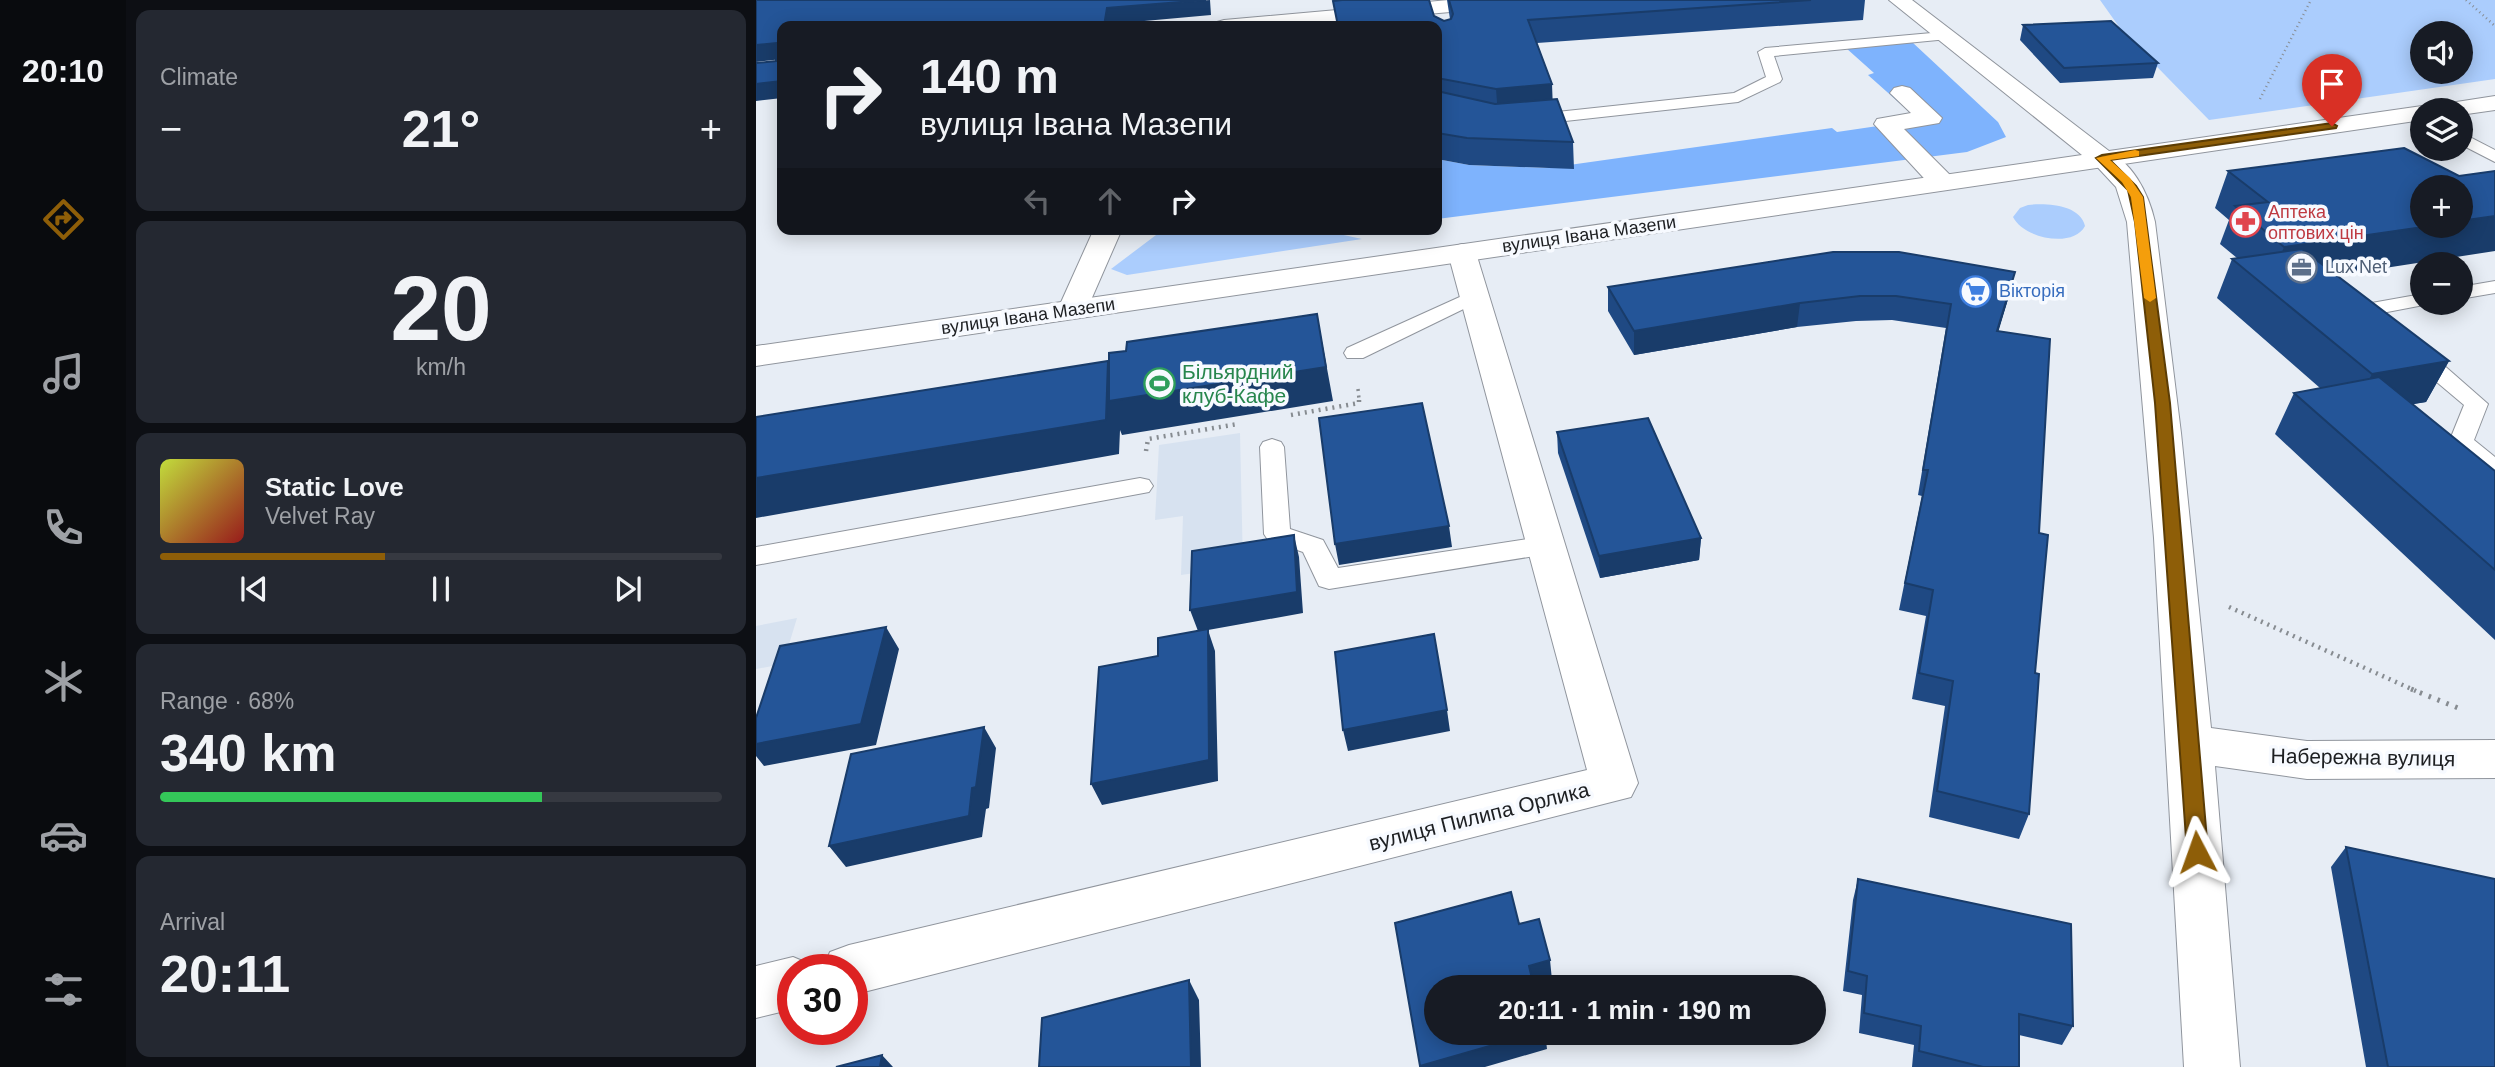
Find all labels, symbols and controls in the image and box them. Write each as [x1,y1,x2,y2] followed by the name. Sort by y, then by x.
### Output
[2410,21,2473,315] map controls
[2410,21,2473,84] button: sound
[805,49,896,140] icon: right
[920,49,1059,103] text: 140 m
[22,53,104,89] text: 20:10
[2302,54,2362,126] pin
[160,64,238,90] text: Climate
[2313,65,2351,103] icon: arrive
[2410,98,2473,161] button: layers
[402,100,480,158] text: 21°
[920,106,1232,142] text: вулиця Івана Мазепи
[160,108,182,150] text: −
[700,108,722,150] text: +
[2410,175,2473,238] button: +
[1018,182,1056,220] icon: left
[1091,182,1129,220] icon: ahead
[1164,182,1202,220] icon: right
[39,195,88,244] icon: directions
[2268,202,2364,243] place label: Аптека оптових цін
[2228,205,2262,239] pharmacy icon: Аптека оптових цін
[1501,212,1677,256] street label: вулиця Івана Мазепи
[2285,250,2319,284] office icon: Lux Net
[2410,252,2473,315] button: −
[2325,257,2387,277] place label: Lux Net
[390,258,492,359] text: 20
[1959,274,1993,308] supermarket icon: Вікторія
[1999,281,2065,301] place label: Вікторія
[940,294,1116,338] street label: вулиця Івана Мазепи
[39,349,88,398] icon: music
[416,354,466,380] text: km/h
[1182,360,1294,407] place label: Більярдний клуб-Кафе
[1142,366,1176,400] sports icon: Більярдний клуб-Кафе
[265,472,404,502] text: Static Love
[39,503,88,552] icon: phone
[265,503,375,529] text: Velvet Ray
[235,570,273,608] icon: previous
[422,570,460,608] icon: pause
[609,570,647,608] icon: next
[39,657,88,706] icon: climate
[160,688,294,714] text: Range · 68%
[160,724,336,782] text: 340 km
[2270,744,2456,770] street label: Набережна вулиця
[1366,777,1592,855] street label: вулиця Пилипа Орлика
[39,811,88,860] icon: car
[2160,815,2234,889] position arrow
[160,909,225,935] text: Arrival
[160,945,290,1003] text: 20:11
[777,954,868,1045] speed limit sign: 30
[39,965,88,1014] icon: filters
[1499,995,1751,1025] text: 20:11 · 1 min · 190 m

